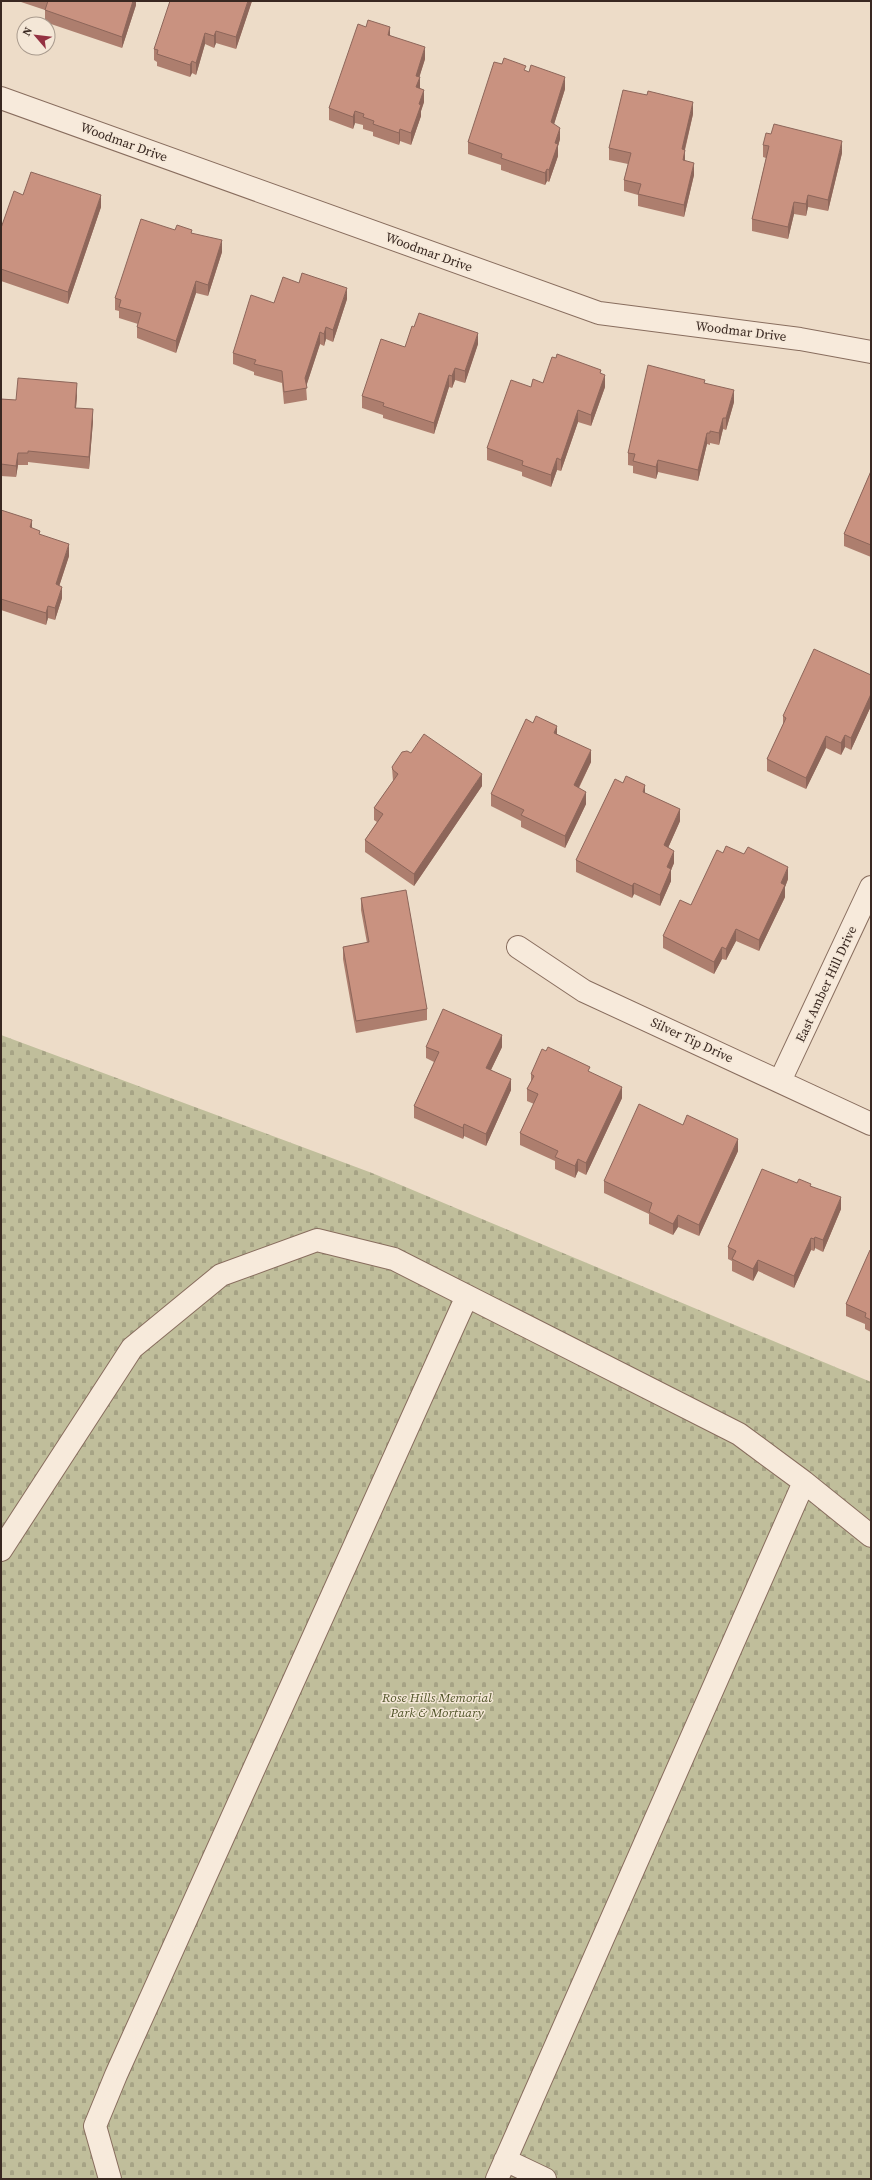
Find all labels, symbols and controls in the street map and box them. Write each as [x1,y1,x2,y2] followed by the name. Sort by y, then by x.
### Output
[16,16,56,56] north arrow
[19,24,36,39] text: N
[78,118,170,166] street label: Woodmar Drive
[383,228,475,276] street label: Woodmar Drive
[695,317,788,345] street label: Woodmar Drive
[792,923,861,1045] street label: East Amber Hill Drive
[648,1013,736,1067] street label: Silver Tip Drive
[381,1689,492,1721] park label: Rose Hills Memorial Park & Mortuary

